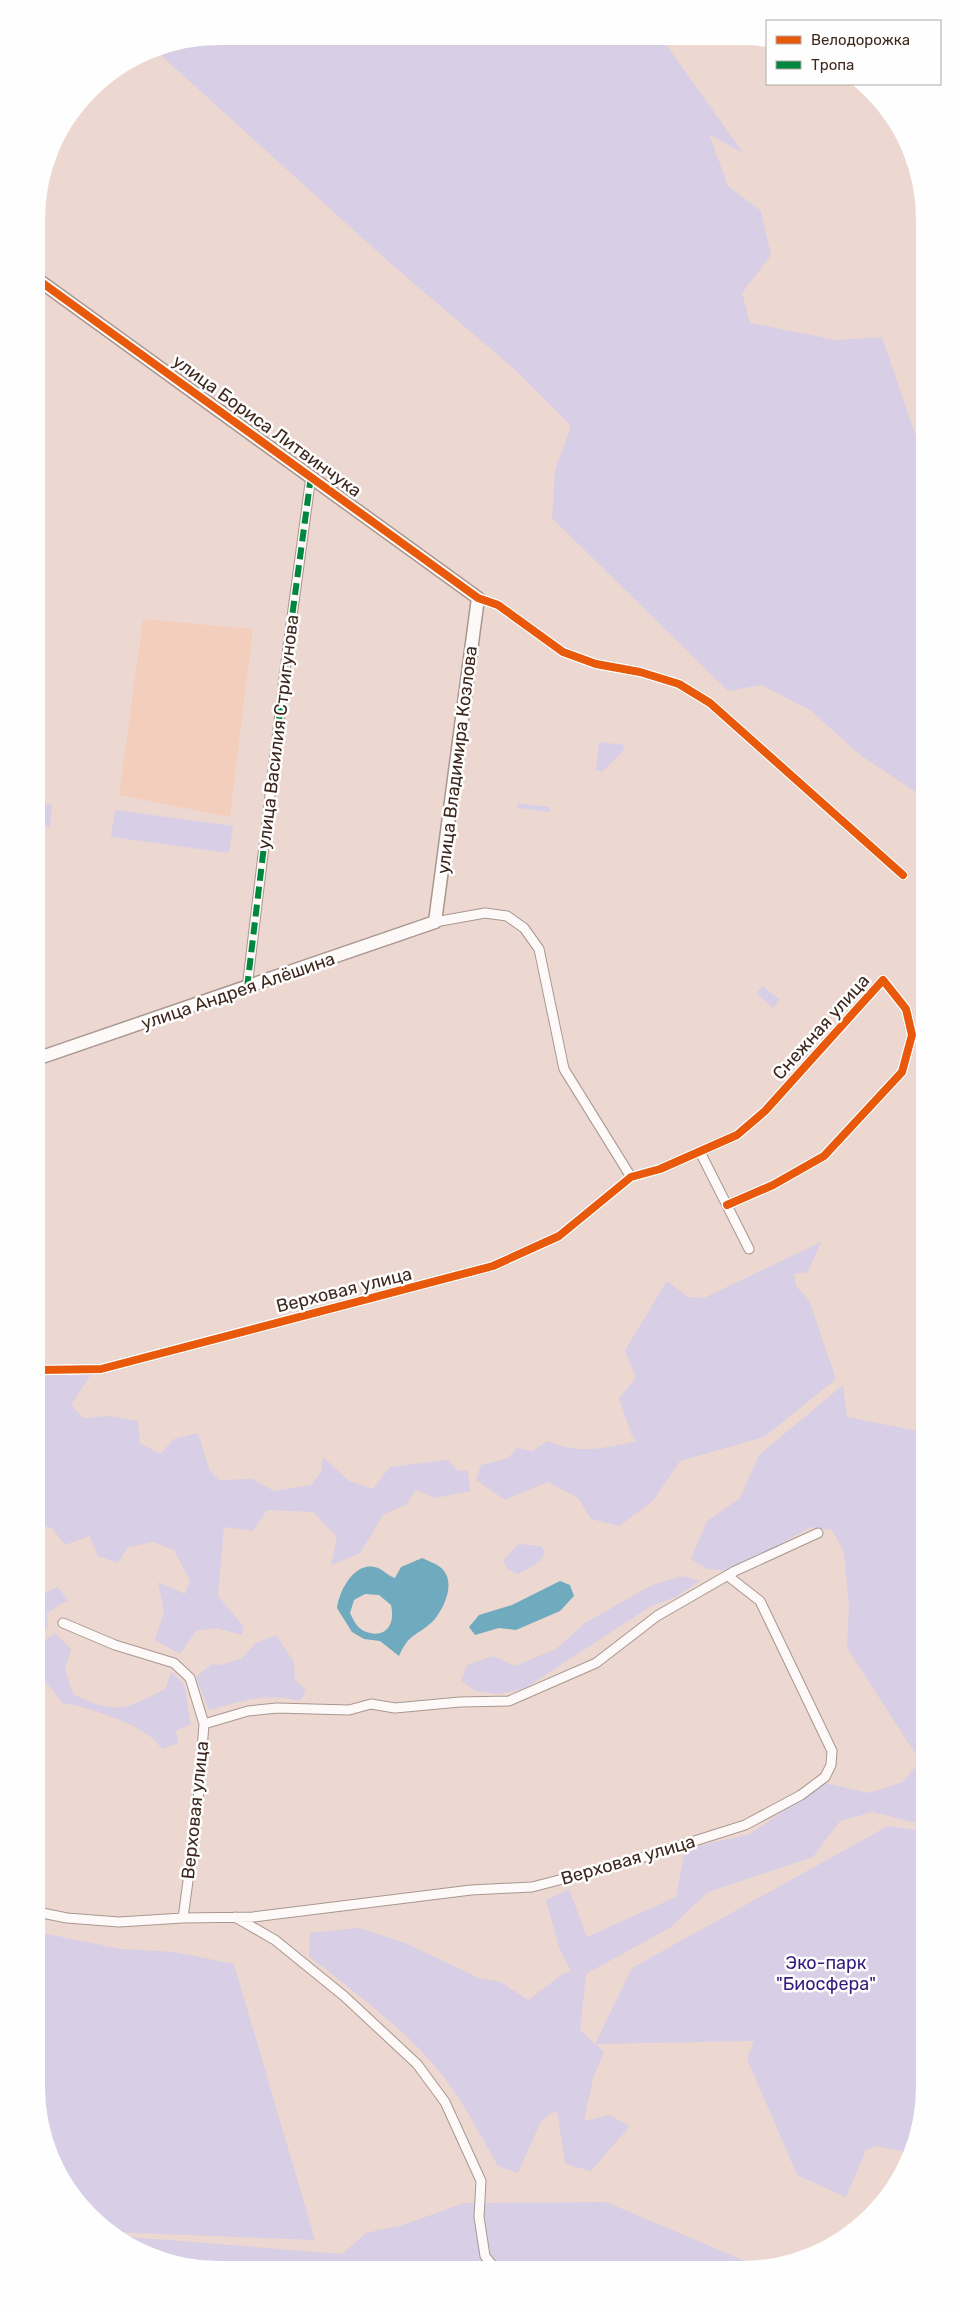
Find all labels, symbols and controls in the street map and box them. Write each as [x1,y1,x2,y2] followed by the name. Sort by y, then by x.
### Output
[766,20,941,85] legend
[811,31,910,49] text: Велодорожка
[811,56,854,74] text: Тропа
[168,350,366,502] street label: улица Бориса Литвинчука
[253,613,303,851] street label: улица Василия Стригунова
[432,645,482,875] street label: улица Владимира Козлова
[138,947,338,1035] street label: улица Андрея Алёшина
[768,970,874,1084] street label: Снежная улица
[274,1263,414,1317] street label: Верховая улица
[177,1740,213,1880] street label: Верховая улица
[558,1830,698,1890] street label: Верховая улица
[776,1952,876,1995] park label: Эко-парк "Биосфера"

